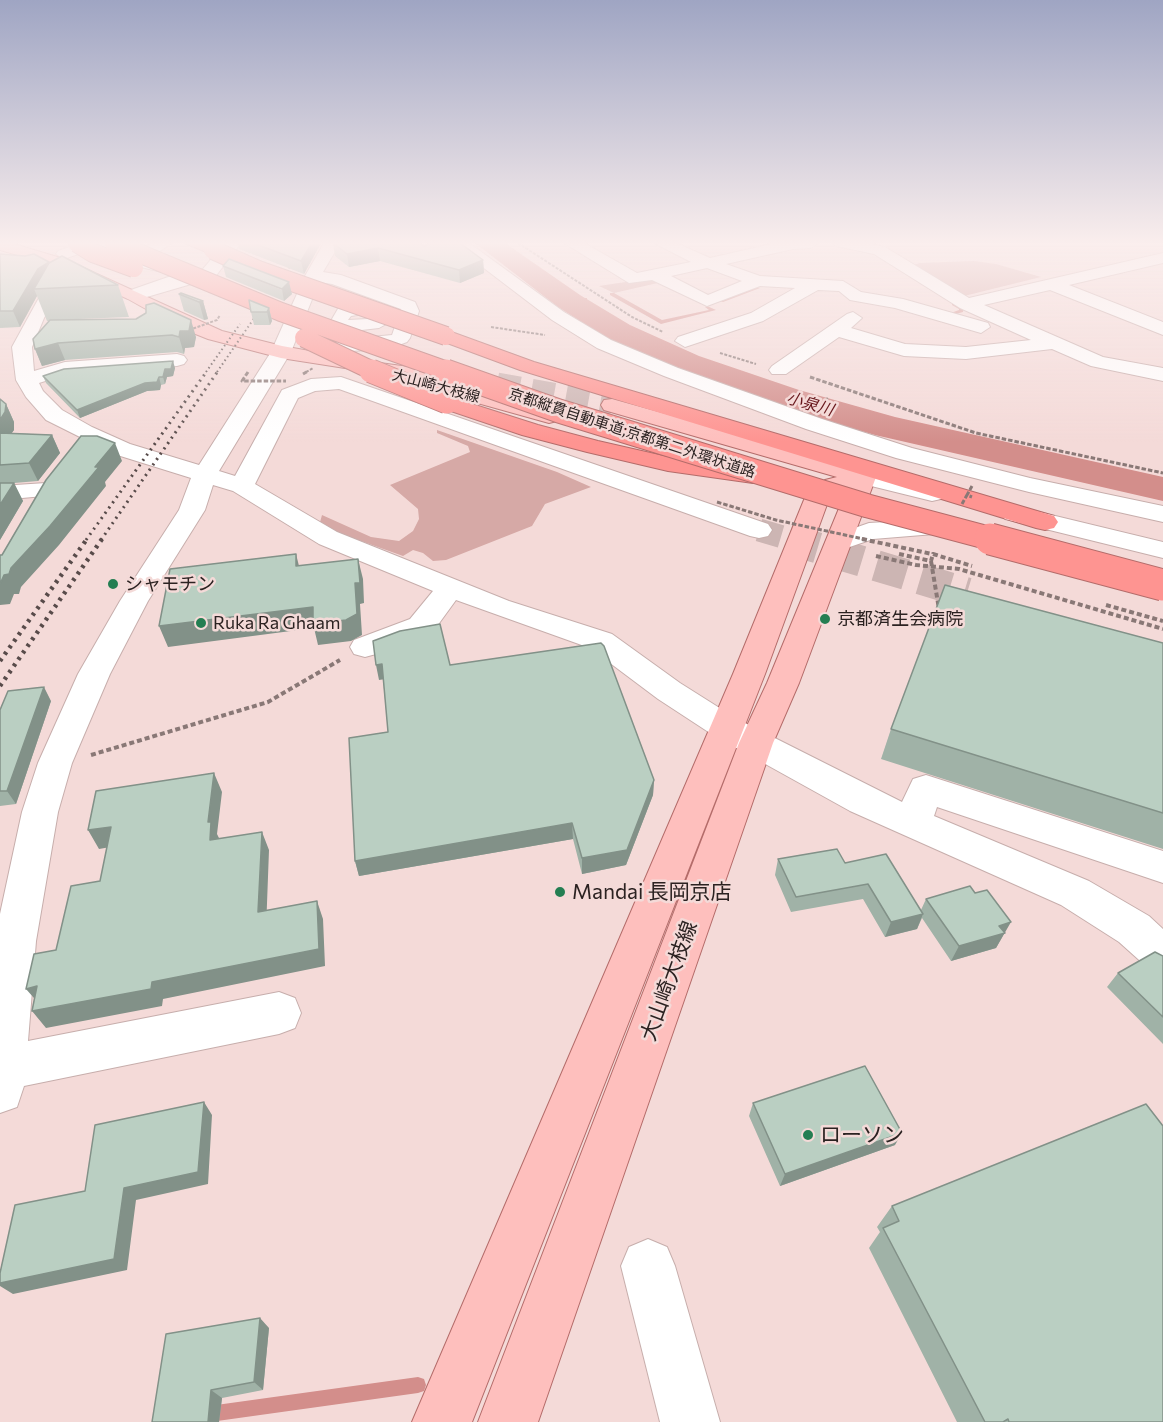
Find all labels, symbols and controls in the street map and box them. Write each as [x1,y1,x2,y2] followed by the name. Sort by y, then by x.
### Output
[390,366,482,406] street label: 大山崎大枝線
[506,384,758,482] street label: 京都縦貫自動車道;京都第二外環状道路
[784,388,836,420] water label: 小泉川
[125,573,215,595] place label: シャモチン
[106,577,120,591] marker: シャモチン
[837,608,963,630] place label: 京都済生会病院
[213,612,341,634] place label: Ruka Ra Ghaam
[818,612,832,626] marker: 京都済生会病院
[194,616,208,630] marker: Ruka Ra Ghaam
[572,879,731,905] place label: Mandai 長岡京店
[553,885,567,899] marker: Mandai 長岡京店
[636,917,702,1045] street label: 大山崎大枝線
[820,1122,904,1148] place label: ローソン
[801,1128,815,1142] marker: ローソン

